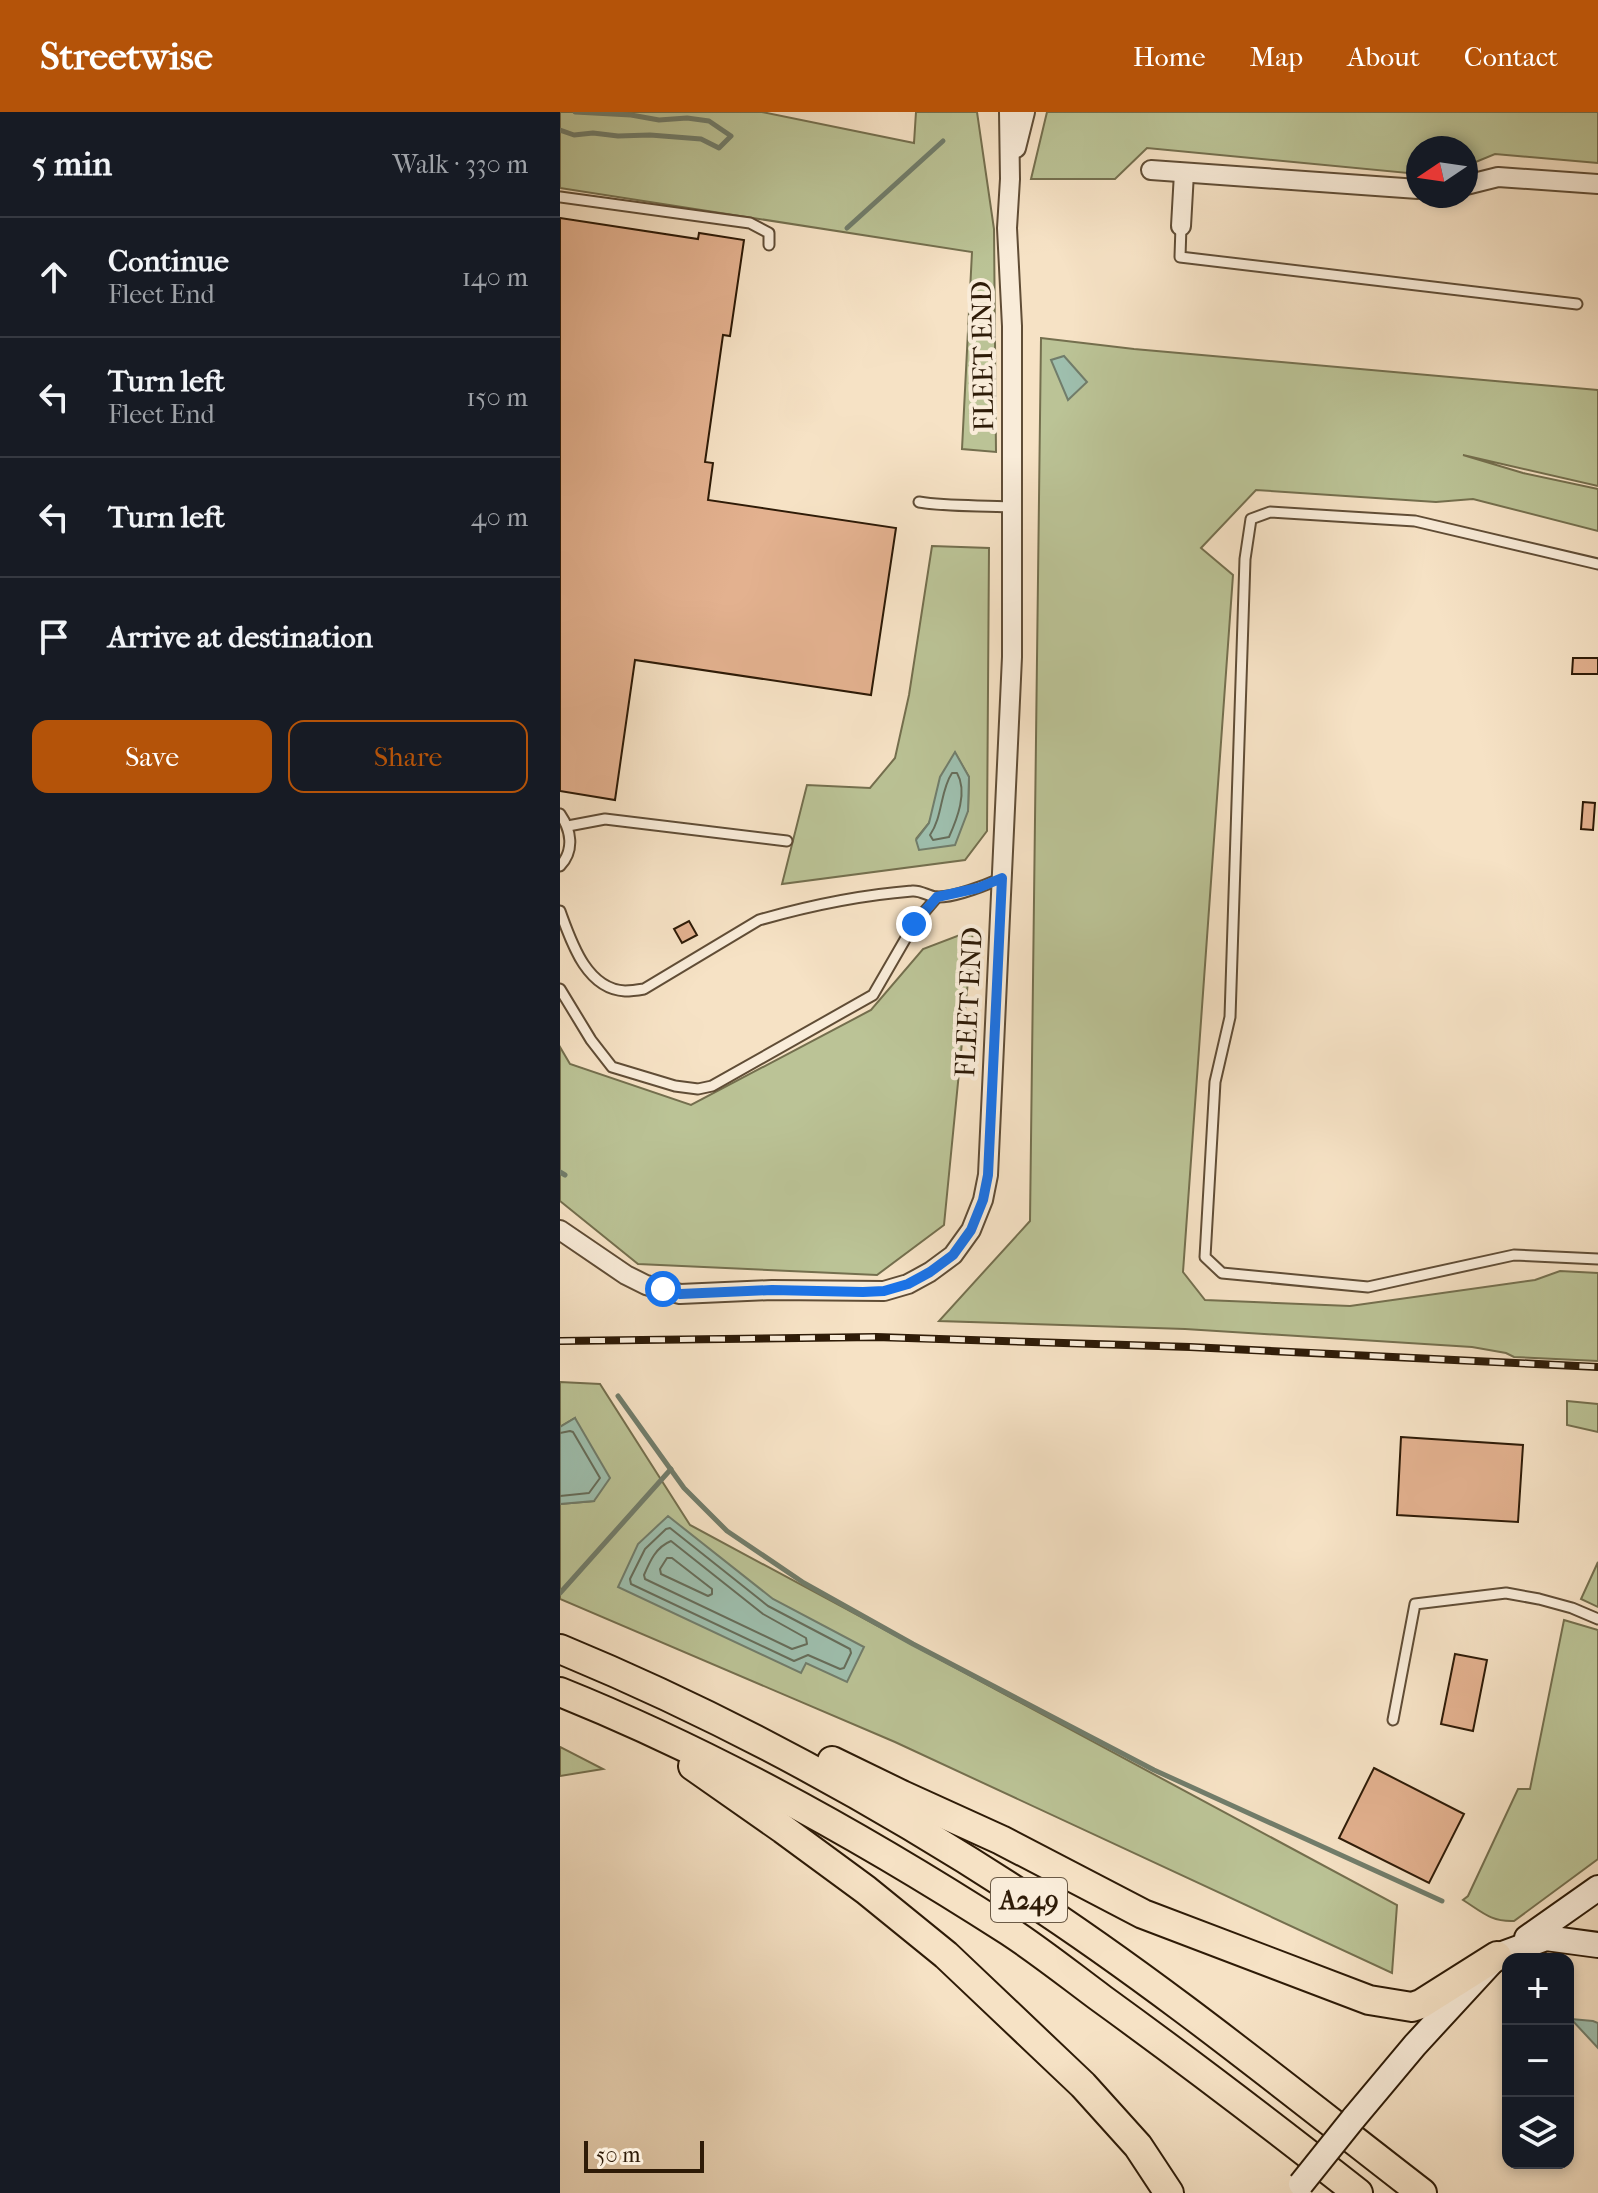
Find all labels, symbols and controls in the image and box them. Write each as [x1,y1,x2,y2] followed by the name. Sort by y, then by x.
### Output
[40,34,213,79] text: Streetwise
[1133,40,1206,73] text: Home
[1250,40,1303,73] text: Map
[1347,40,1420,73] text: About
[1464,40,1558,73] text: Contact
[1406,136,1478,208] north arrow
[32,144,112,184] text: 5 min
[392,149,528,180] text: Walk · 330 m
[108,244,229,279] text: Continue
[32,255,76,299] icon: ahead
[462,262,528,293] text: 140 m
[108,279,215,310] text: Fleet End
[965,280,1000,432] street label: FLEET END
[108,364,225,399] text: Turn left
[32,375,76,419] icon: left
[466,382,528,413] text: 150 m
[108,399,215,430] text: Fleet End
[32,495,76,539] icon: left
[108,500,225,535] text: Turn left
[471,502,528,533] text: 40 m
[32,615,76,659] icon: arrive
[108,620,373,655] text: Arrive at destination
[32,720,272,793] button: Save
[288,720,528,793] button: Share
[896,906,932,942] route end
[948,926,989,1078] street label: FLEET END
[645,1271,681,1307] route start
[991,1878,1067,1922] road number: A249
[1502,1953,1574,2169] map controls
[1502,1953,1574,2025] button: +
[1502,2025,1574,2097] button: −
[1502,2097,1574,2169] button: layers
[584,2137,704,2173] scale bar
[596,2142,641,2168] text: 50 m

